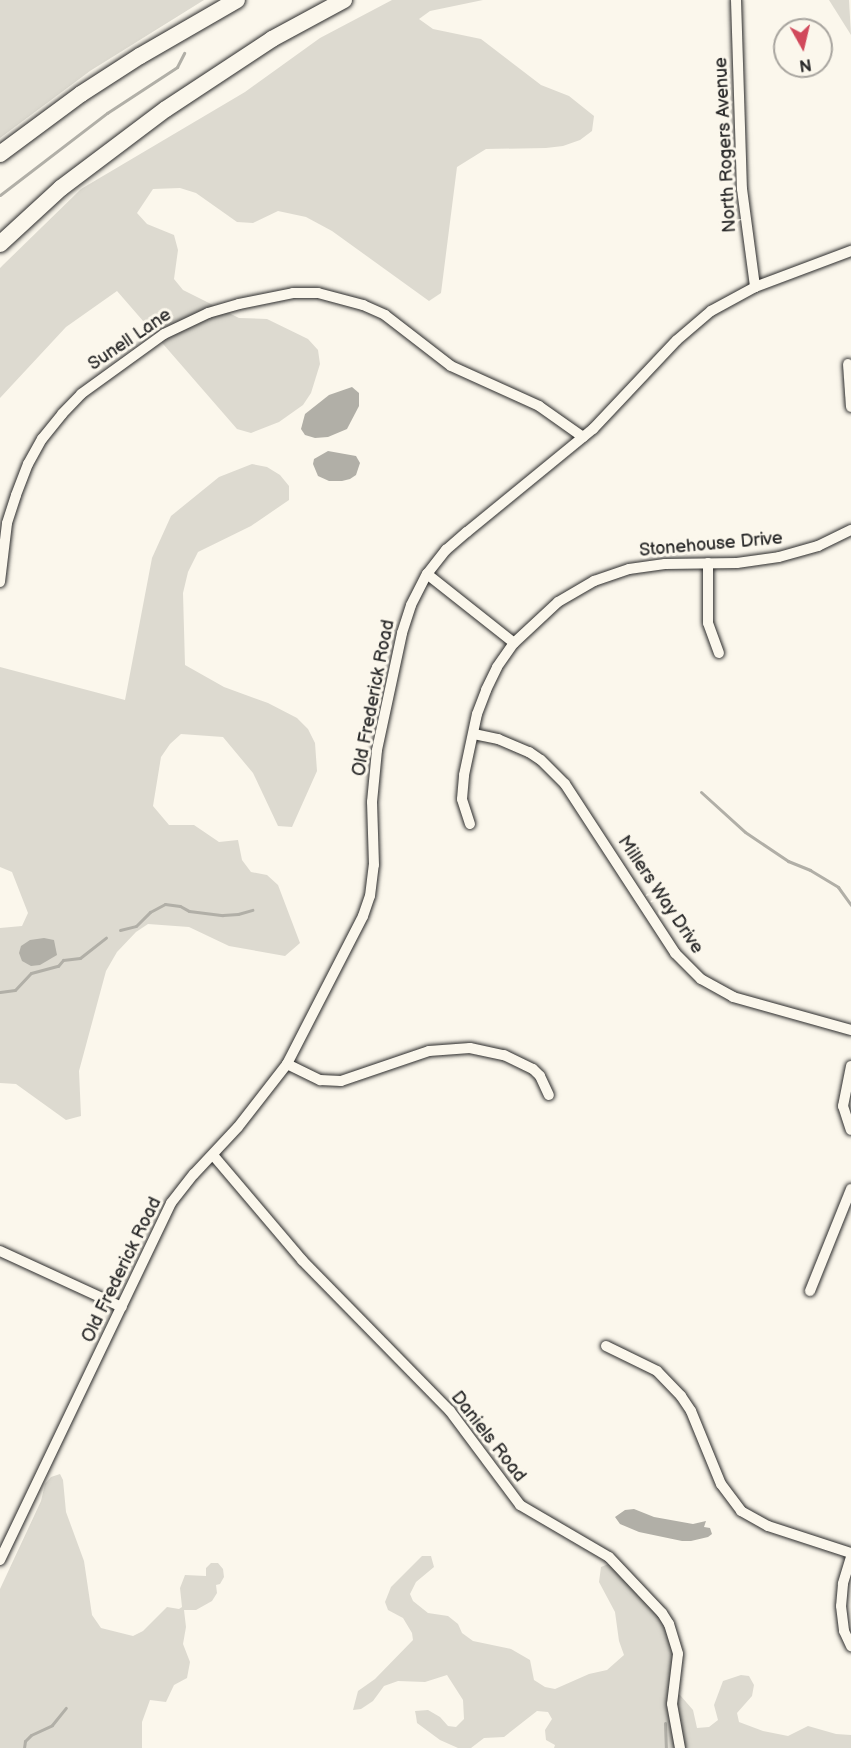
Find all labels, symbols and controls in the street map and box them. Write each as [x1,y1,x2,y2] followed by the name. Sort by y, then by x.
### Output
[773,18,833,78] north arrow
[798,54,813,75] text: N
[711,57,741,233] street label: North Rogers Avenue
[84,304,176,376] street label: Sunell Lane
[638,528,784,562] street label: Stonehouse Drive
[348,618,400,778] street label: Old Frederick Road
[612,831,708,959] street label: Millers Way Drive
[77,1194,167,1346] street label: Old Frederick Road
[446,1387,530,1487] street label: Daniels Road

